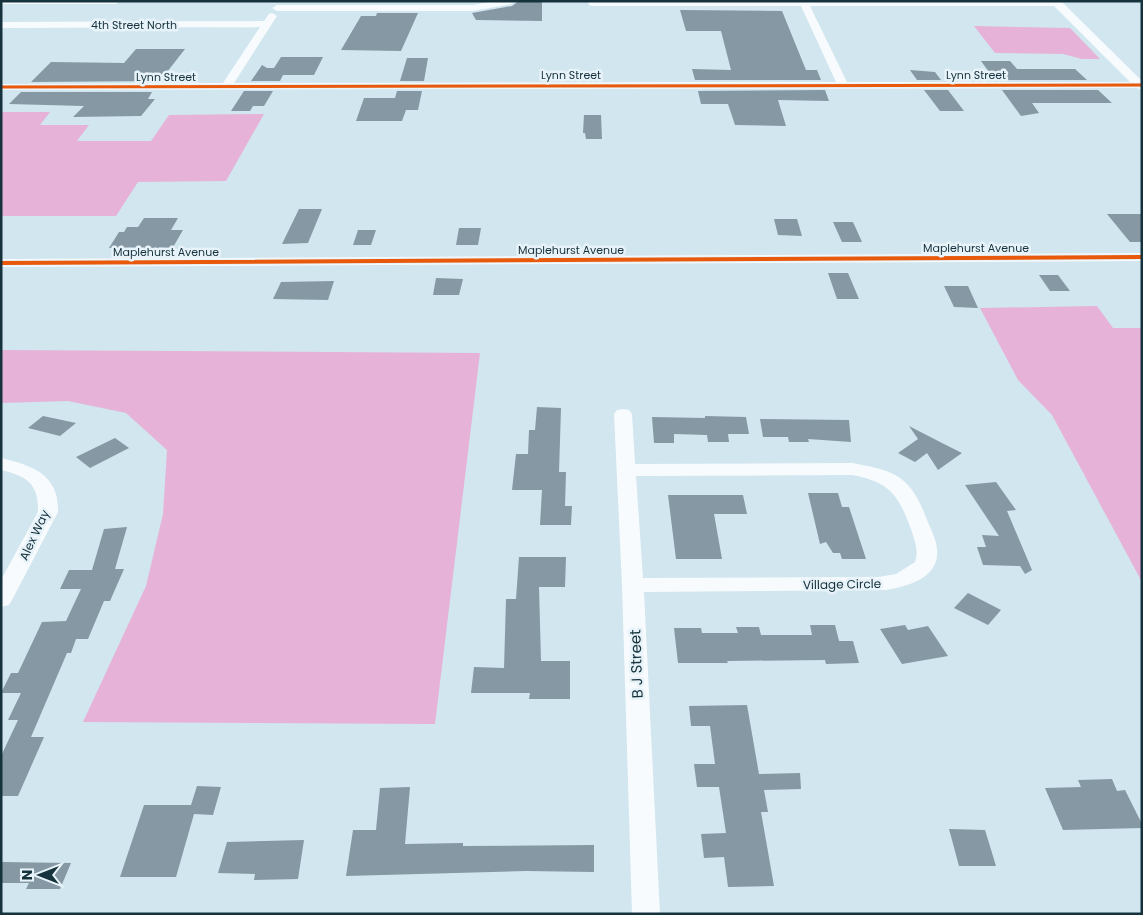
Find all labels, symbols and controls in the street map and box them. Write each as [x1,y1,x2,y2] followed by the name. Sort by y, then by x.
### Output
[91,17,177,33] street label: 4th Street North
[541,67,601,83] street label: Lynn Street
[946,67,1006,83] street label: Lynn Street
[136,69,196,85] street label: Lynn Street
[923,240,1029,256] street label: Maplehurst Avenue
[518,242,624,258] street label: Maplehurst Avenue
[113,244,219,260] street label: Maplehurst Avenue
[15,507,53,563] street label: Alex Way
[803,575,881,593] street label: Village Circle
[624,629,648,699] street label: B J Street
[15,850,65,900] north arrow
[17,870,37,880] text: N

